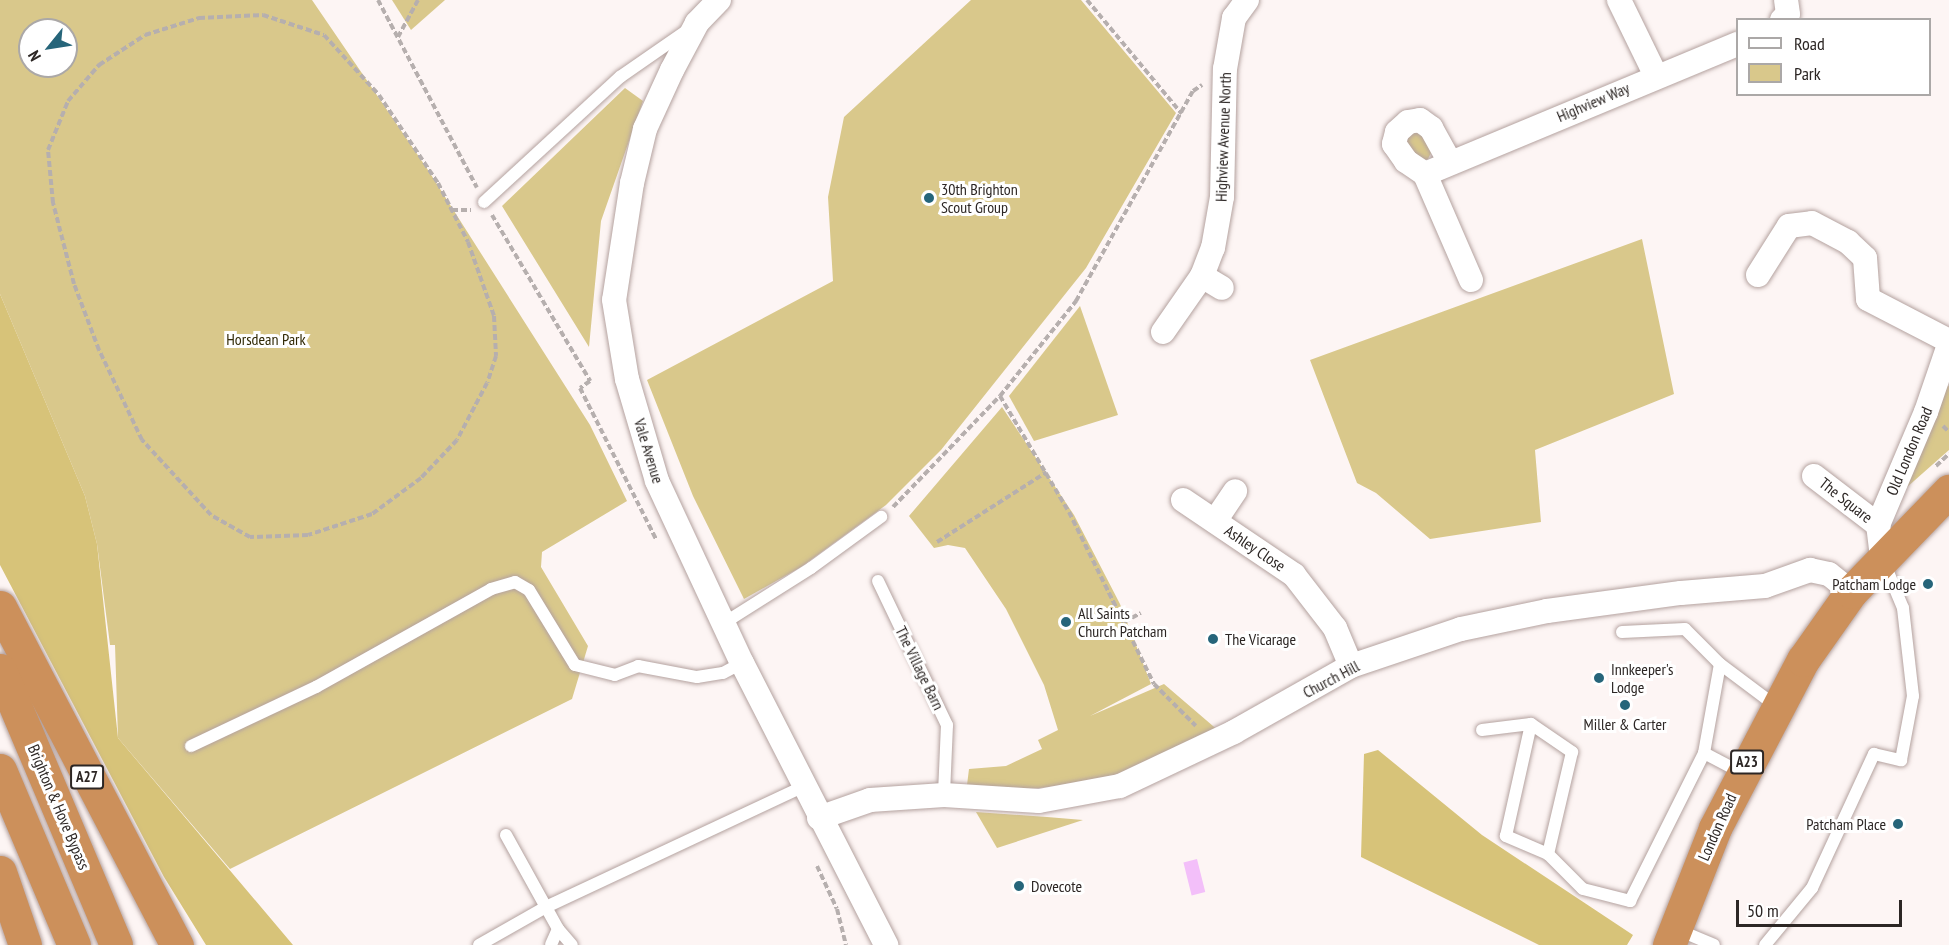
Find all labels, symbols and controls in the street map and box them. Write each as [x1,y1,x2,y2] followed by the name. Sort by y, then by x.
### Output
[18,18,78,78] north arrow
[1736,18,1931,96] legend
[1794,32,1825,55] text: Road
[23,47,45,65] text: N
[1794,62,1821,85] text: Park
[1211,71,1235,203] street label: Highview Avenue North
[1554,78,1632,126] street label: Highview Way
[941,179,1018,217] place label: 30th Brighton Scout Group
[922,191,936,205] marker: 30th Brighton Scout Group
[226,329,306,349] park label: Horsdean Park
[1882,404,1936,498] street label: Old London Road
[630,416,668,486] street label: Vale Avenue
[1816,473,1876,527] street label: The Square
[1221,521,1289,575] street label: Ashley Close
[1832,574,1916,594] place label: Patcham Lodge
[1921,577,1935,591] marker: Patcham Lodge
[1078,603,1167,641] place label: All Saints Church Patcham
[1059,615,1073,629] marker: All Saints Church Patcham
[891,623,949,713] street label: The Village Barn
[1225,629,1296,649] place label: The Vicarage
[1206,632,1220,646] marker: The Vicarage
[1299,656,1363,702] street label: Church Hill
[1611,659,1673,697] place label: Innkeeper's Lodge
[1592,671,1606,685] marker: Innkeeper's Lodge
[1618,698,1632,712] marker: Miller & Carter
[1584,714,1666,734] place label: Miller & Carter
[24,742,94,872] street label: Brighton & Hove Bypass
[1729,750,1765,774] road number: A23
[69,765,105,789] road number: A27
[1694,790,1740,864] street label: London Road
[1806,814,1886,834] place label: Patcham Place
[1891,817,1905,831] marker: Patcham Place
[1031,876,1082,896] place label: Dovecote
[1012,879,1026,893] marker: Dovecote
[1739,888,1906,926] scale bar
[1747,899,1779,922] text: 50 m

